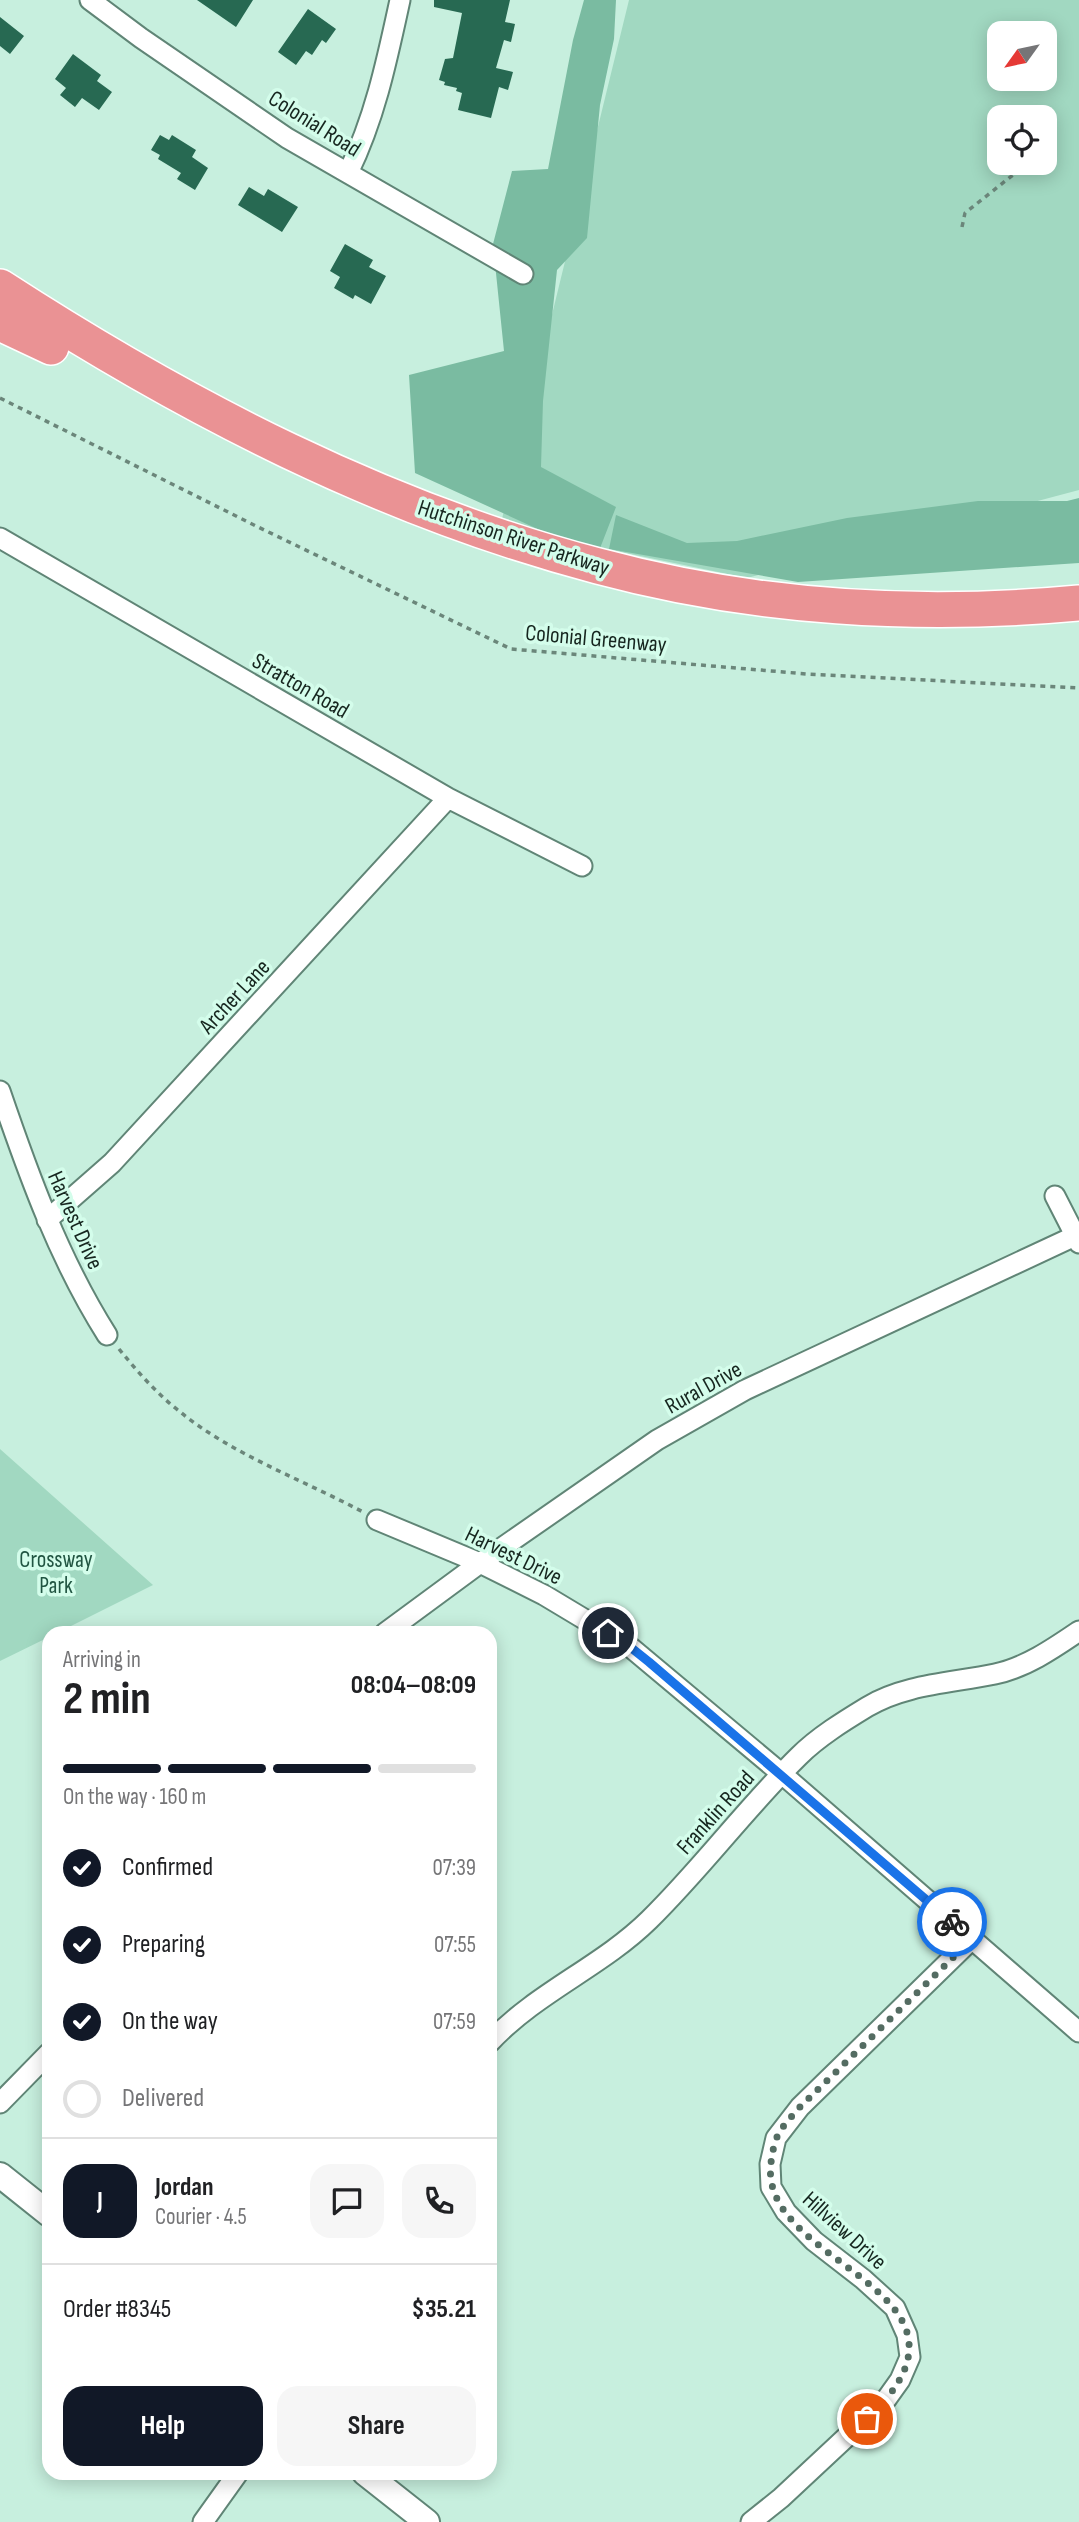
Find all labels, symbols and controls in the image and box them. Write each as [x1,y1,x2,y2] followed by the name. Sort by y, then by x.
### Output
[987,21,1057,91] north arrow
[987,21,1057,175] map controls
[263,85,366,163] street label: Colonial Road
[987,105,1057,175] button: locate
[414,494,613,582] street label: Hutchinson River Parkway
[524,619,668,659] street label: Colonial Greenway
[247,647,354,725] street label: Stratton Road
[193,954,276,1040] street label: Archer Lane
[41,1167,109,1274] street label: Harvest Drive
[660,1355,747,1420] street label: Rural Drive
[461,1520,567,1591] street label: Harvest Drive
[19,1546,93,1600] park label: Crossway Park
[578,1603,638,1663] pin
[589,1614,627,1652] icon: home
[63,1646,141,1674] text: Arriving in
[351,1670,476,1701] text: 08:04–08:09
[63,1672,151,1727] text: 2 min
[671,1765,761,1860] street label: Franklin Road
[63,1783,206,1811] text: On the way · 160 m
[63,1849,101,1887] icon: check
[122,1852,213,1883] text: Confirmed
[433,1854,476,1882] text: 07:39
[917,1887,987,1957] courier
[933,1903,971,1941] icon: bike
[63,1926,101,1964] icon: check
[122,1929,205,1960] text: Preparing
[434,1931,476,1959] text: 07:55
[63,2003,101,2041] icon: check
[122,2006,218,2037] text: On the way
[433,2008,476,2036] text: 07:59
[122,2083,204,2114] text: Delivered
[310,2164,384,2238] button: chat
[402,2164,476,2238] button: phone
[155,2172,213,2203] text: Jordan
[97,2186,103,2217] text: J
[796,2186,892,2276] street label: Hillview Drive
[155,2203,247,2231] text: Courier · 4.5
[63,2294,171,2325] text: Order #8345
[412,2294,476,2325] text: $35.21
[63,2386,263,2466] button: Help
[277,2386,476,2466] button: Share
[837,2389,897,2449] pin
[848,2400,886,2438] icon: bag

